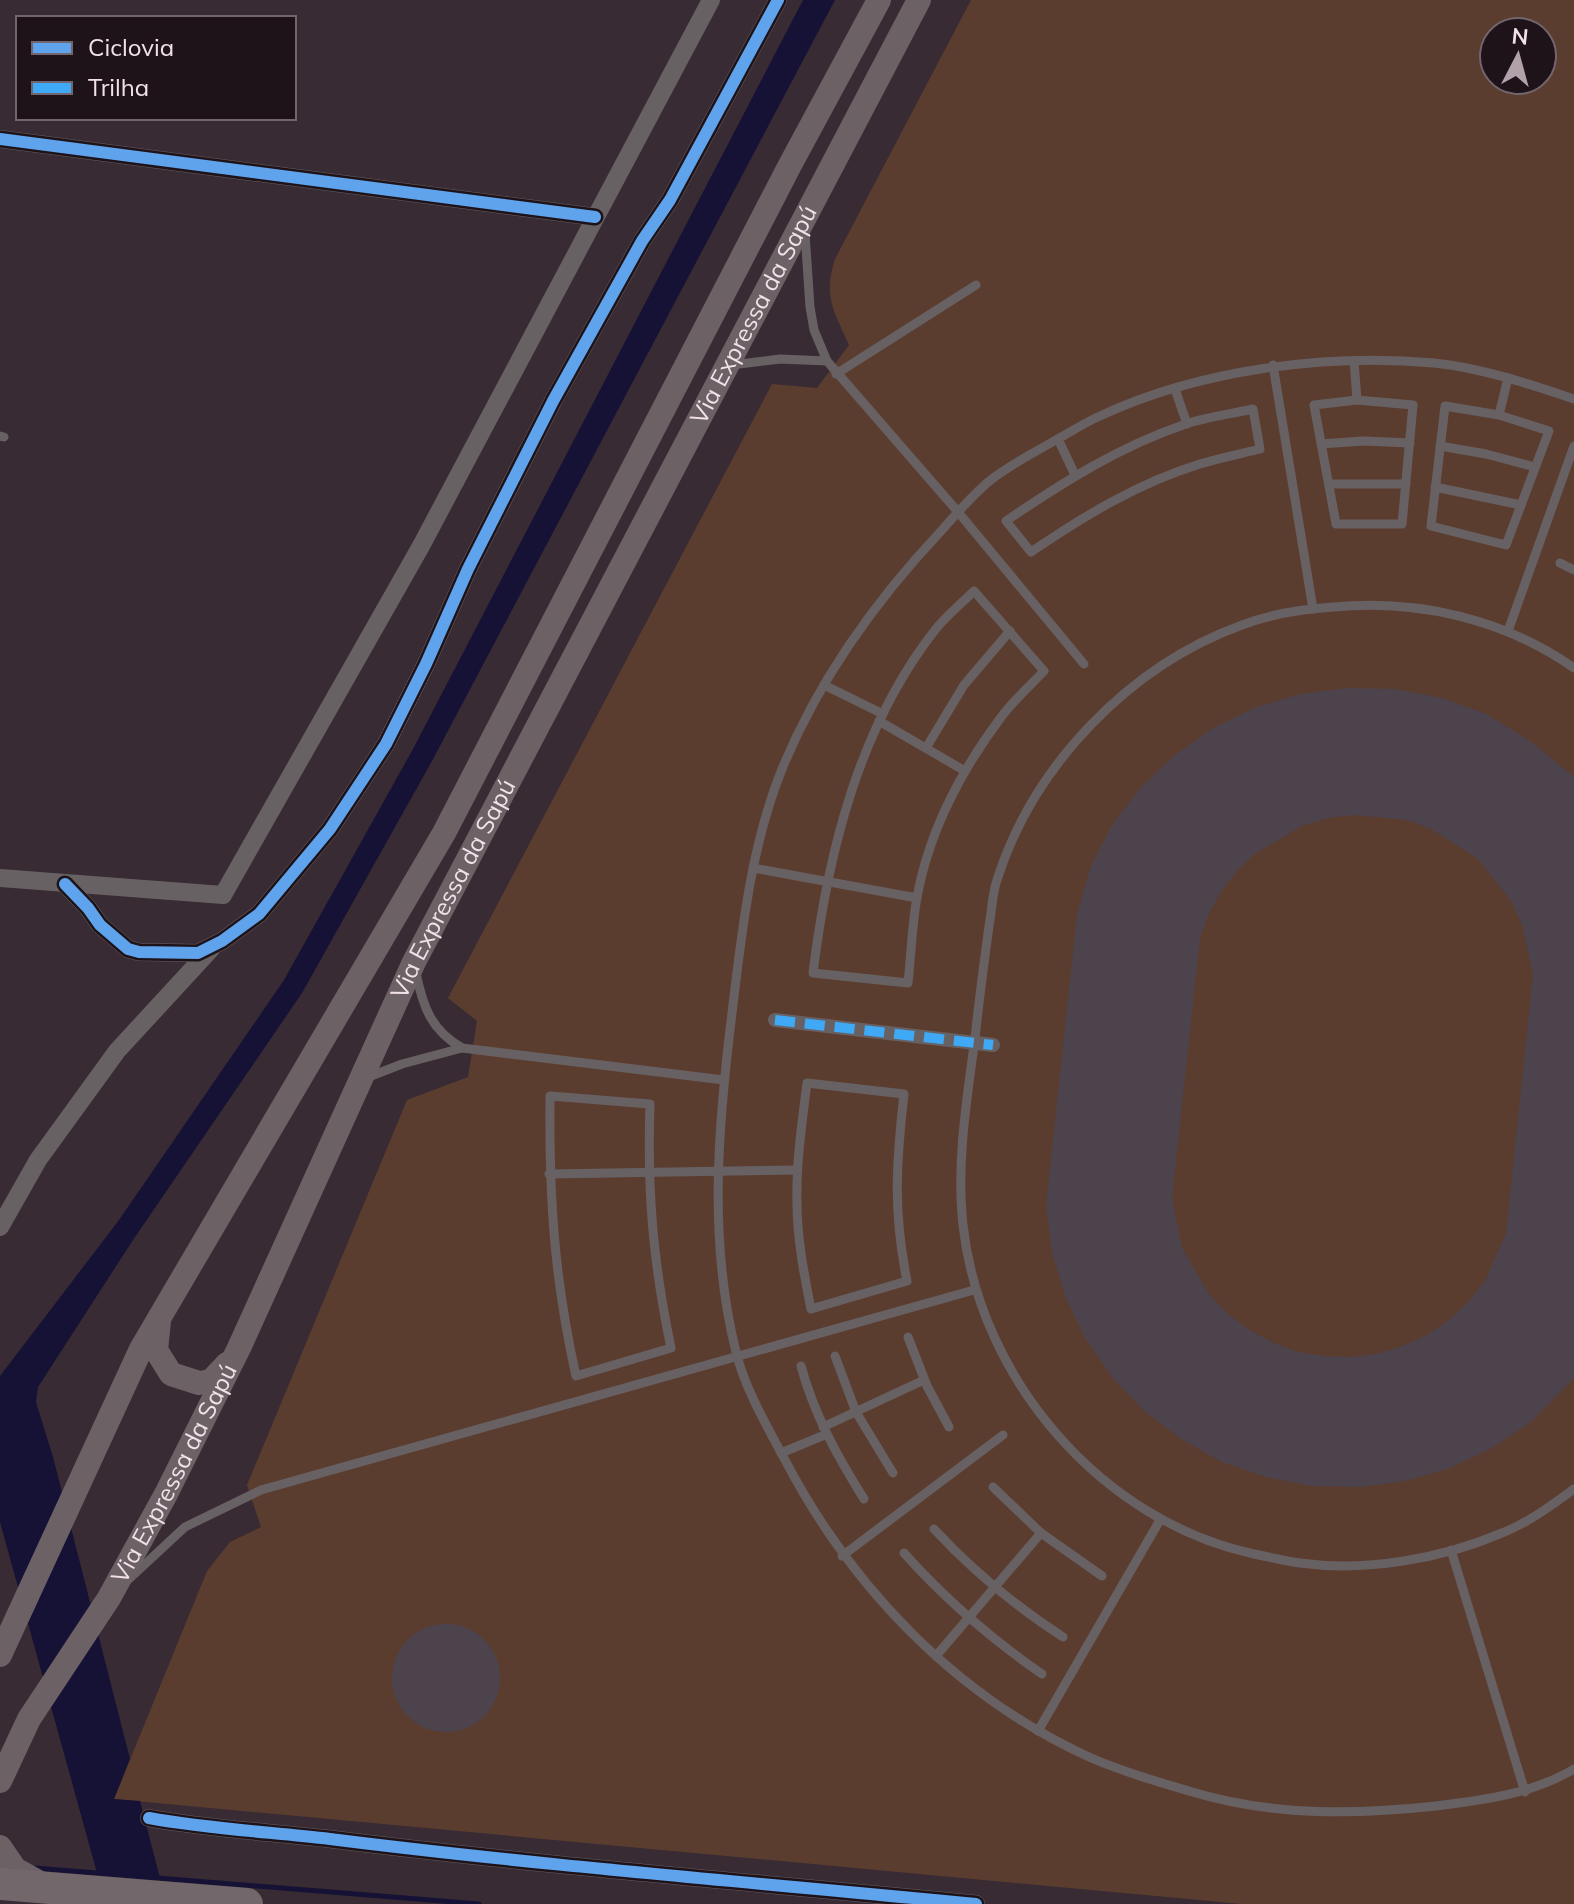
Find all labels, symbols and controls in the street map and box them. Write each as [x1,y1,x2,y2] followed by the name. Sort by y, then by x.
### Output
[16,16,296,120] legend
[1478,16,1558,96] north arrow
[1510,21,1530,51] text: N
[88,32,174,62] text: Ciclovia
[88,72,149,102] text: Trilha
[683,200,823,429] street label: Via Expressa da Sapú
[383,773,521,1003] street label: Via Expressa da Sapú
[104,1358,243,1588] street label: Via Expressa da Sapú

